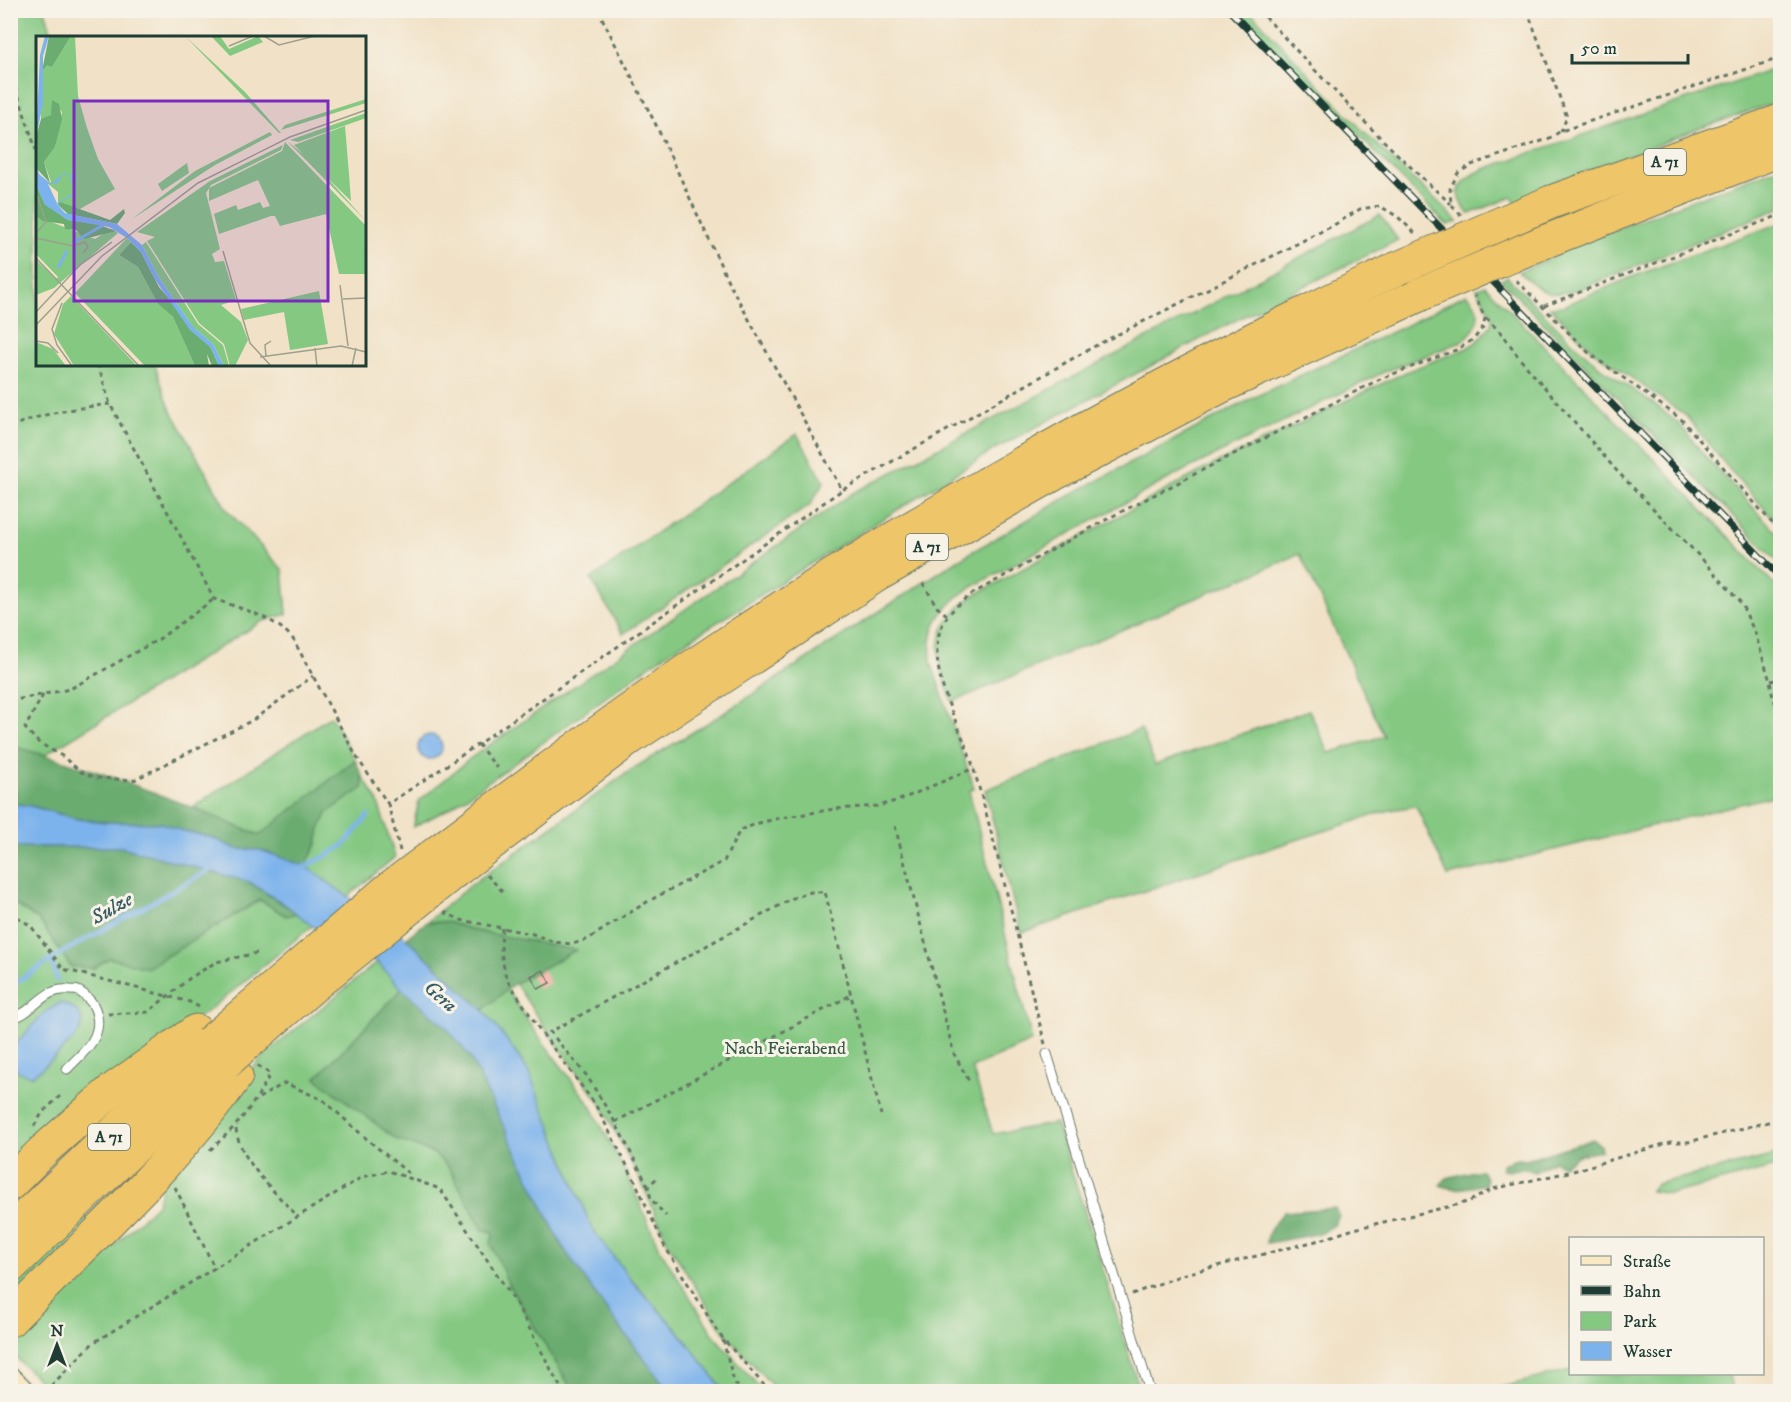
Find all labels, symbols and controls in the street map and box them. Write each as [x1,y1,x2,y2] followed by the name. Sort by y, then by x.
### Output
[1572,27,1688,65] scale bar
[36,36,366,366] inset map
[1581,38,1617,60] text: 50 m
[1644,149,1686,175] road number: A 71
[906,534,948,560] road number: A 71
[86,887,138,931] water label: Sulze
[418,976,462,1018] water label: Gera
[724,1038,846,1060] park label: Nach Feierabend
[88,1124,130,1150] road number: A 71
[1569,1237,1764,1375] legend
[1623,1251,1671,1273] text: Straße
[1623,1281,1661,1303] text: Bahn
[1623,1311,1657,1333] text: Park
[27,1315,87,1375] north arrow
[50,1321,64,1341] text: N
[1622,1341,1673,1363] text: Wasser

